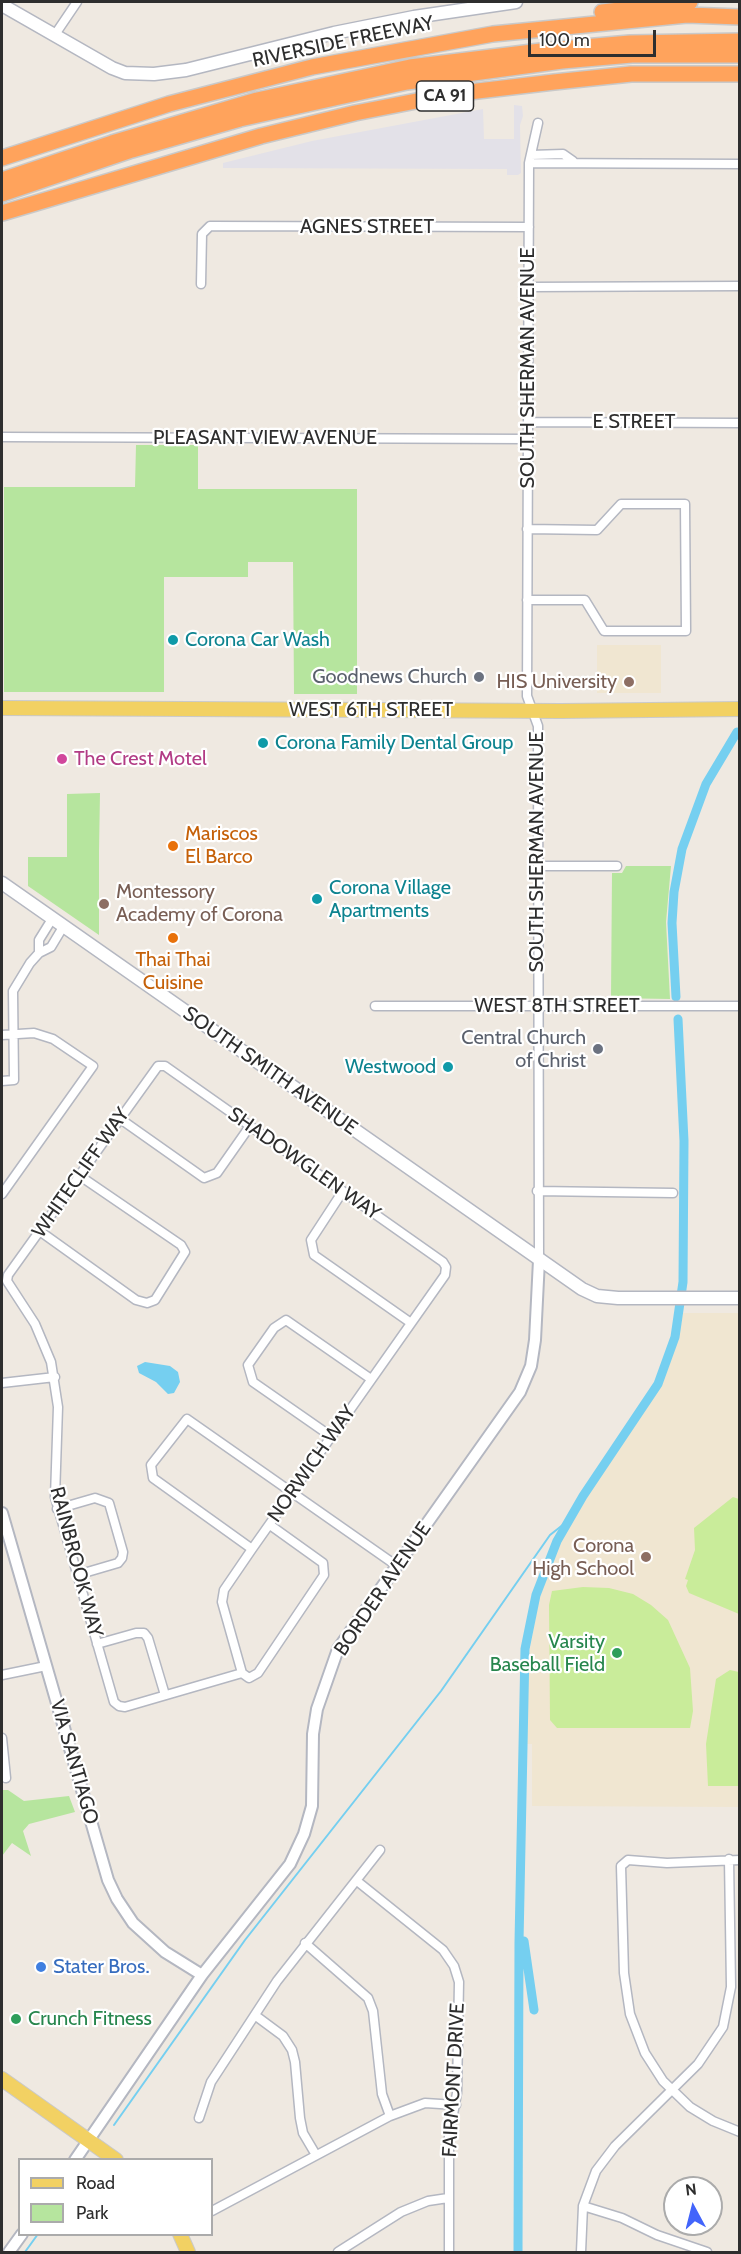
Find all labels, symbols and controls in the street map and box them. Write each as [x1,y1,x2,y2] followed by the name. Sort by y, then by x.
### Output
[250,11,436,73] street label: RIVERSIDE FREEWAY
[531,18,658,56] scale bar
[539,29,590,51] text: 100 m
[416,81,474,111] road number: CA 91
[300,215,434,239] street label: AGNES STREET
[516,247,540,489] street label: SOUTH SHERMAN AVENUE
[593,410,675,434] street label: E STREET
[153,426,377,450] street label: PLEASANT VIEW AVENUE
[185,628,330,652] place label: Corona Car Wash
[166,633,180,647] marker: Corona Car Wash
[312,665,467,689] place label: Goodnews Church
[472,670,486,684] marker: Goodnews Church
[496,670,617,694] place label: HIS University
[622,675,636,689] marker: HIS University
[289,698,453,722] street label: WEST 6TH STREET
[275,731,513,755] place label: Corona Family Dental Group
[525,731,549,973] street label: SOUTH SHERMAN AVENUE
[256,736,270,750] marker: Corona Family Dental Group
[74,747,207,771] place label: The Crest Motel
[55,752,69,766] marker: The Crest Motel
[185,822,258,869] place label: Mariscos El Barco
[166,839,180,853] marker: Mariscos El Barco
[329,876,451,923] place label: Corona Village Apartments
[116,880,283,927] place label: Montessory Academy of Corona
[310,892,324,906] marker: Corona Village Apartments
[97,897,111,911] marker: Montessory Academy of Corona
[166,931,180,945] marker: Thai Thai Cuisine
[136,948,210,995] place label: Thai Thai Cuisine
[474,994,640,1018] street label: WEST 8TH STREET
[178,1002,362,1140] street label: SOUTH SMITH AVENUE
[461,1026,586,1073] place label: Central Church of Christ
[591,1042,605,1056] marker: Central Church of Christ
[345,1055,436,1079] place label: Westwood
[441,1060,455,1074] marker: Westwood
[223,1102,385,1226] street label: SHADOWGLEN WAY
[27,1103,135,1243] street label: WHITECLIFF WAY
[263,1401,361,1527] street label: NORWICH WAY
[44,1484,108,1640] street label: RAINBROOK WAY
[329,1518,437,1660] street label: BORDER AVENUE
[532,1534,634,1581] place label: Corona High School
[639,1550,653,1564] marker: Corona High School
[490,1630,605,1677] place label: Varsity Baseball Field
[610,1646,624,1660] marker: Varsity Baseball Field
[45,1697,103,1827] street label: VIA SANTIAGO
[53,1955,150,1979] place label: Stater Bros.
[34,1960,48,1974] marker: Stater Bros.
[438,2002,470,2158] street label: FAIRMONT DRIVE
[28,2007,152,2031] place label: Crunch Fitness
[9,2012,23,2026] marker: Crunch Fitness
[18,2158,213,2236] legend
[76,2172,115,2194] text: Road
[663,2176,723,2236] north arrow
[684,2180,698,2200] text: N
[76,2202,108,2224] text: Park

